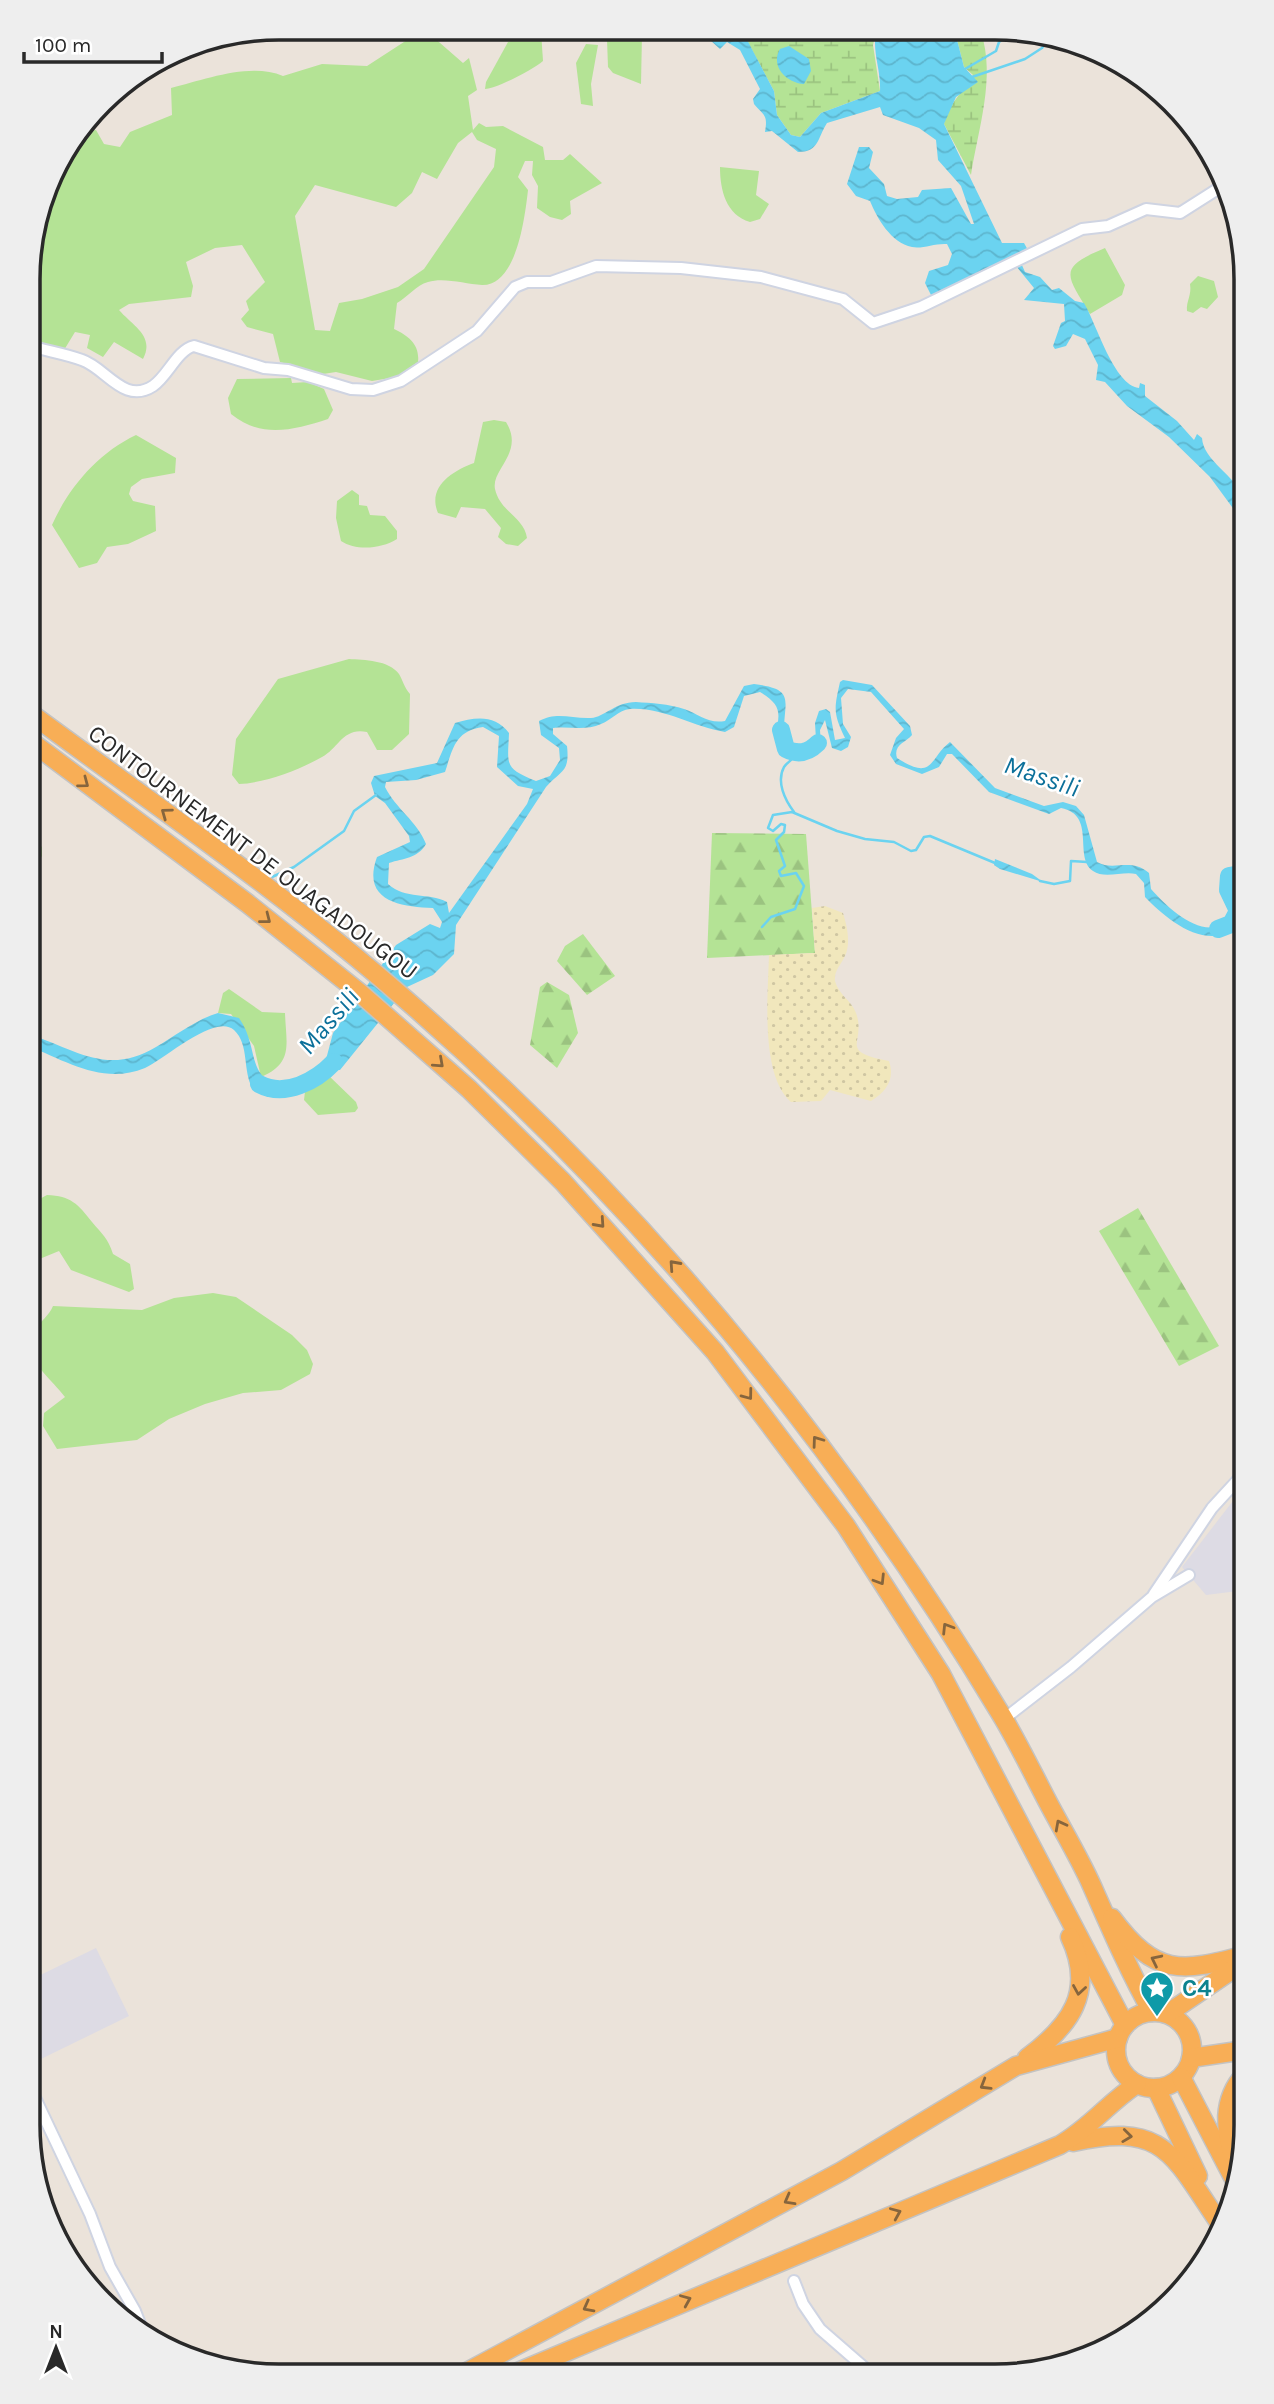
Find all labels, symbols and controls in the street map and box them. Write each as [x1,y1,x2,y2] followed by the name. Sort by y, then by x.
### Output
[24,21,163,65] scale bar
[35,33,92,57] text: 100 m
[83,719,423,985] street label: CONTOURNEMENT DE OUAGADOUGOU
[1000,749,1084,804] water label: Massili
[76,774,89,787] one-way arrow
[161,809,174,822] one-way arrow
[259,910,271,923] one-way arrow
[291,982,366,1061] water label: Massili
[431,1054,444,1067] one-way arrow
[592,1215,604,1228] one-way arrow
[669,1260,682,1273] one-way arrow
[740,1388,753,1400] one-way arrow
[813,1436,826,1449] one-way arrow
[872,1573,885,1586] one-way arrow
[942,1623,955,1636] one-way arrow
[1055,1820,1068,1832] one-way arrow
[1151,1954,1163,1968] one-way arrow
[1138,1969,1176,2018] place icon: C4
[1182,1974,1211,2002] place label: C4
[1072,1984,1087,1996] one-way arrow
[980,2076,993,2089] one-way arrow
[1121,2128,1132,2143] one-way arrow
[784,2191,796,2205] one-way arrow
[889,2207,902,2221] one-way arrow
[679,2294,692,2308] one-way arrow
[583,2299,596,2313] one-way arrow
[21,2313,91,2383] north arrow
[49,2321,63,2343] text: N

